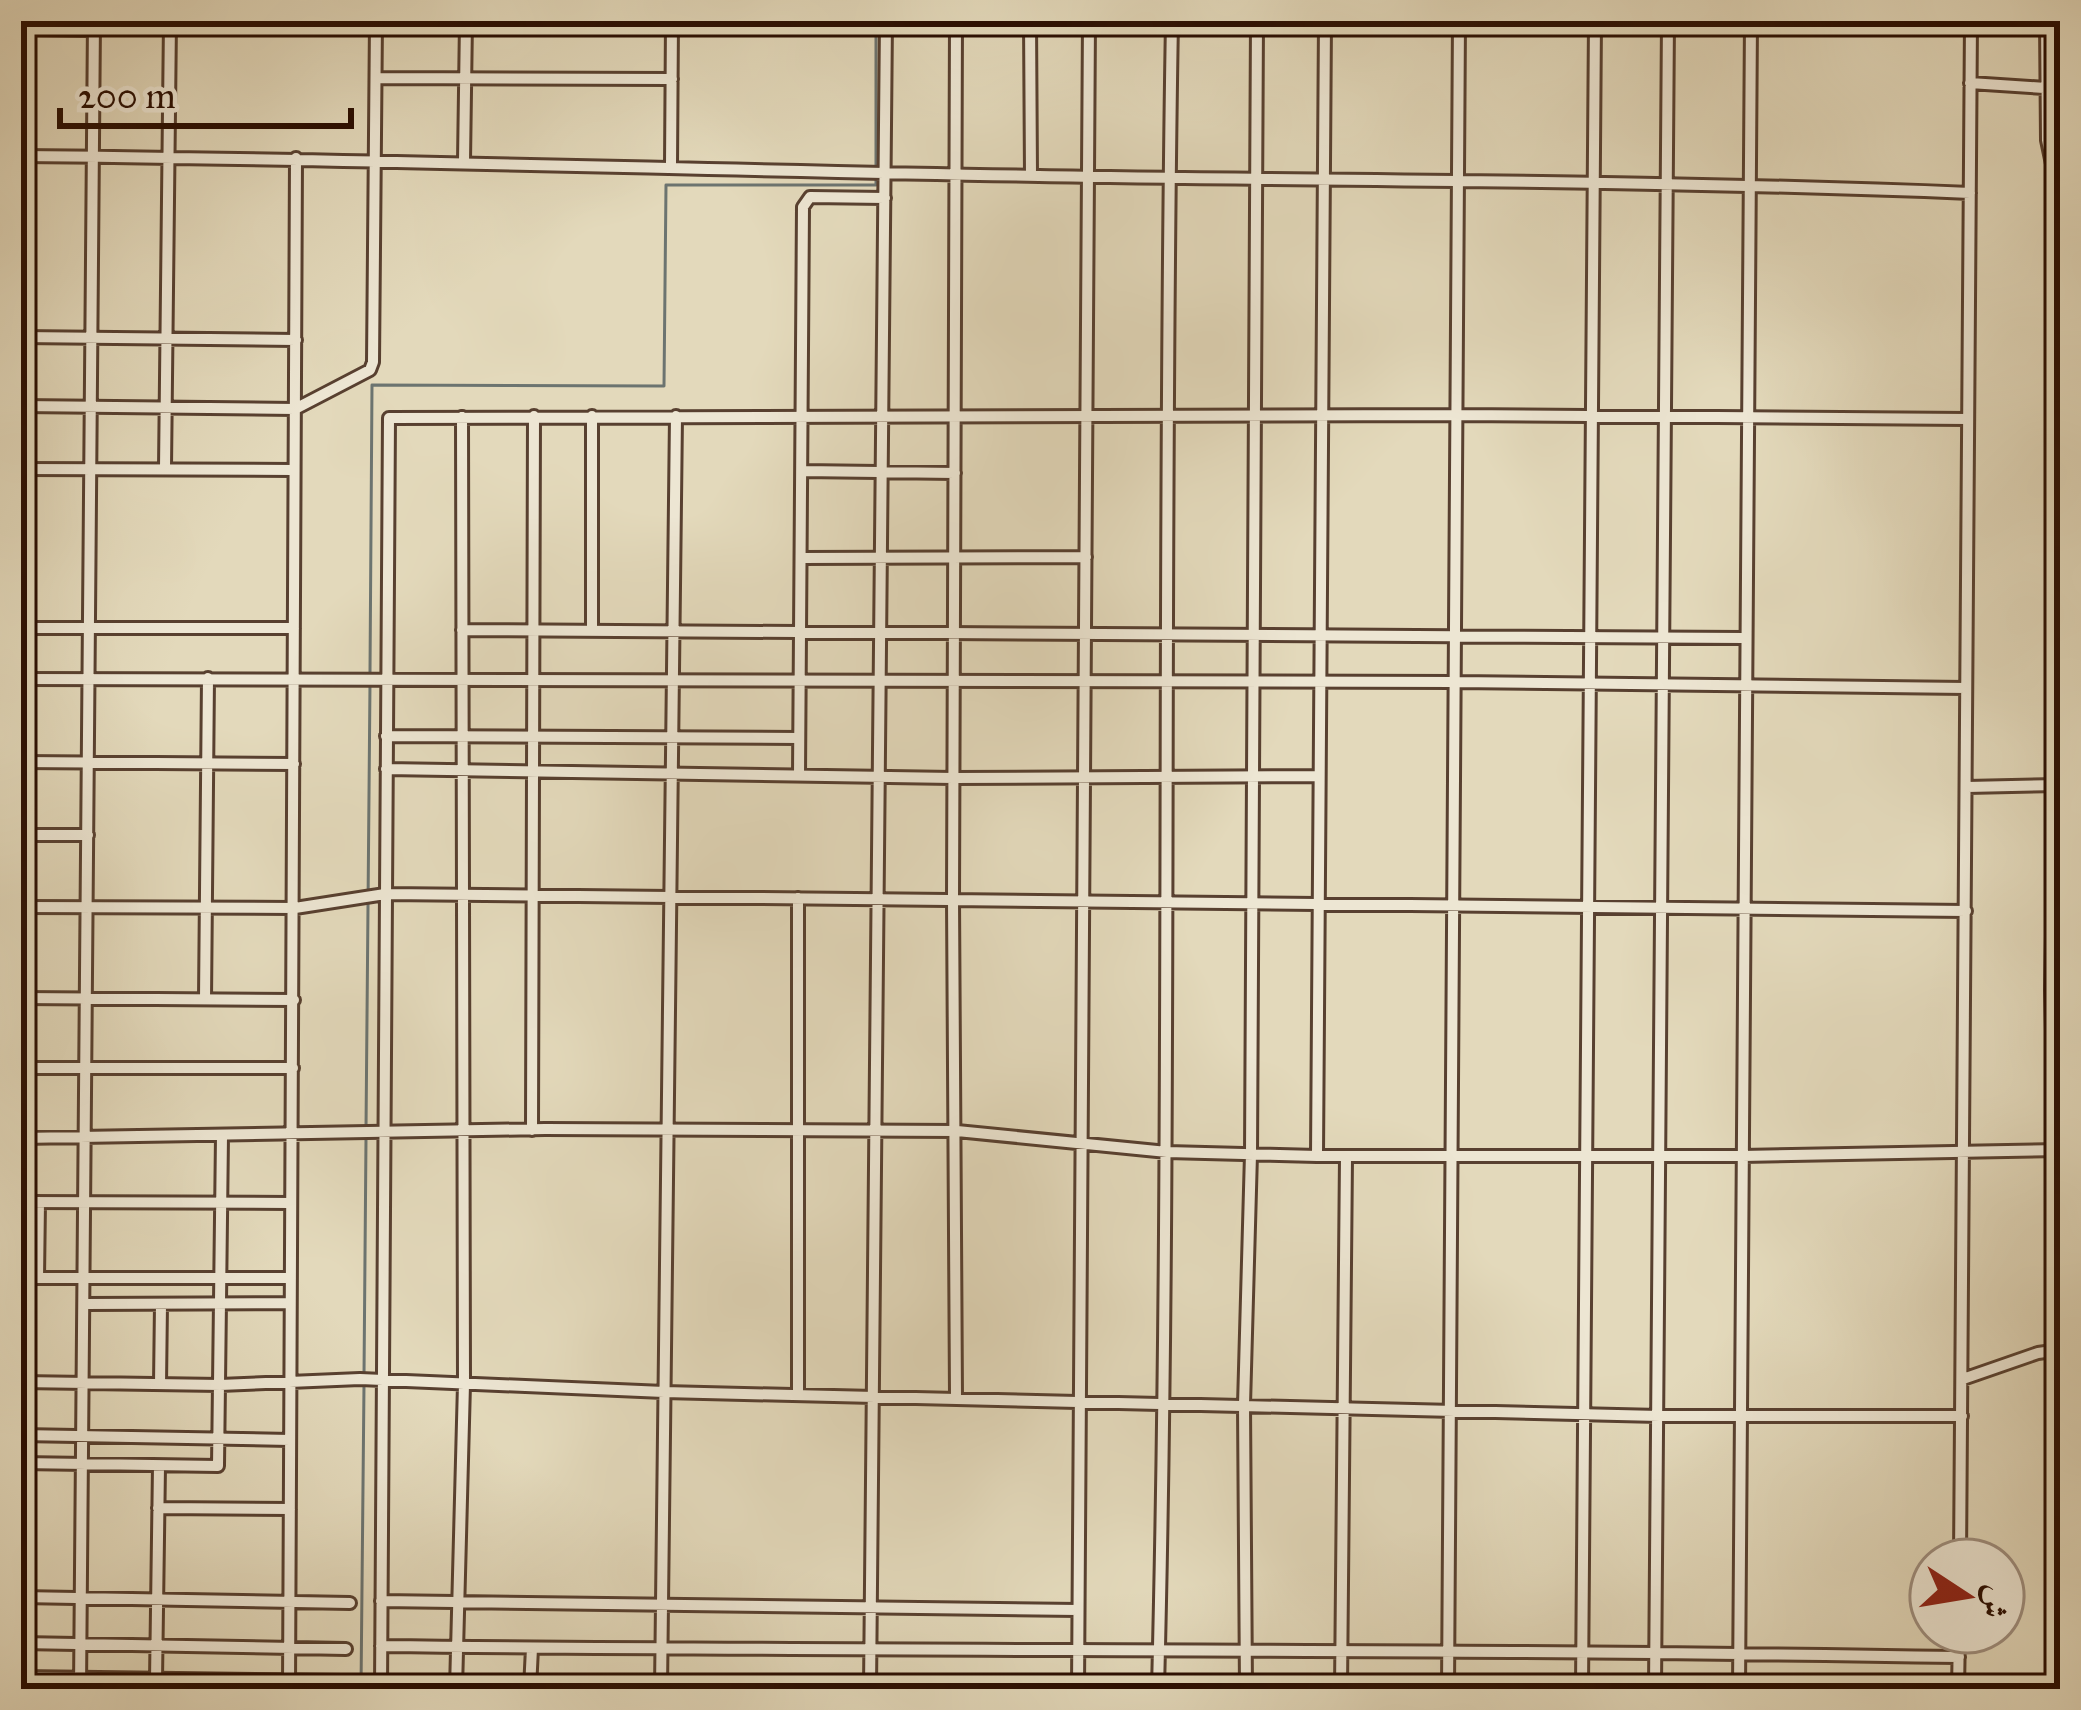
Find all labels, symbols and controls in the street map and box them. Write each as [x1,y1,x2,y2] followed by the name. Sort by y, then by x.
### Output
[60,54,351,128] scale bar
[78,74,176,118] text: 200 m
[1907,1536,2027,1656] north arrow
[1972,1582,2018,1622] text: ش

